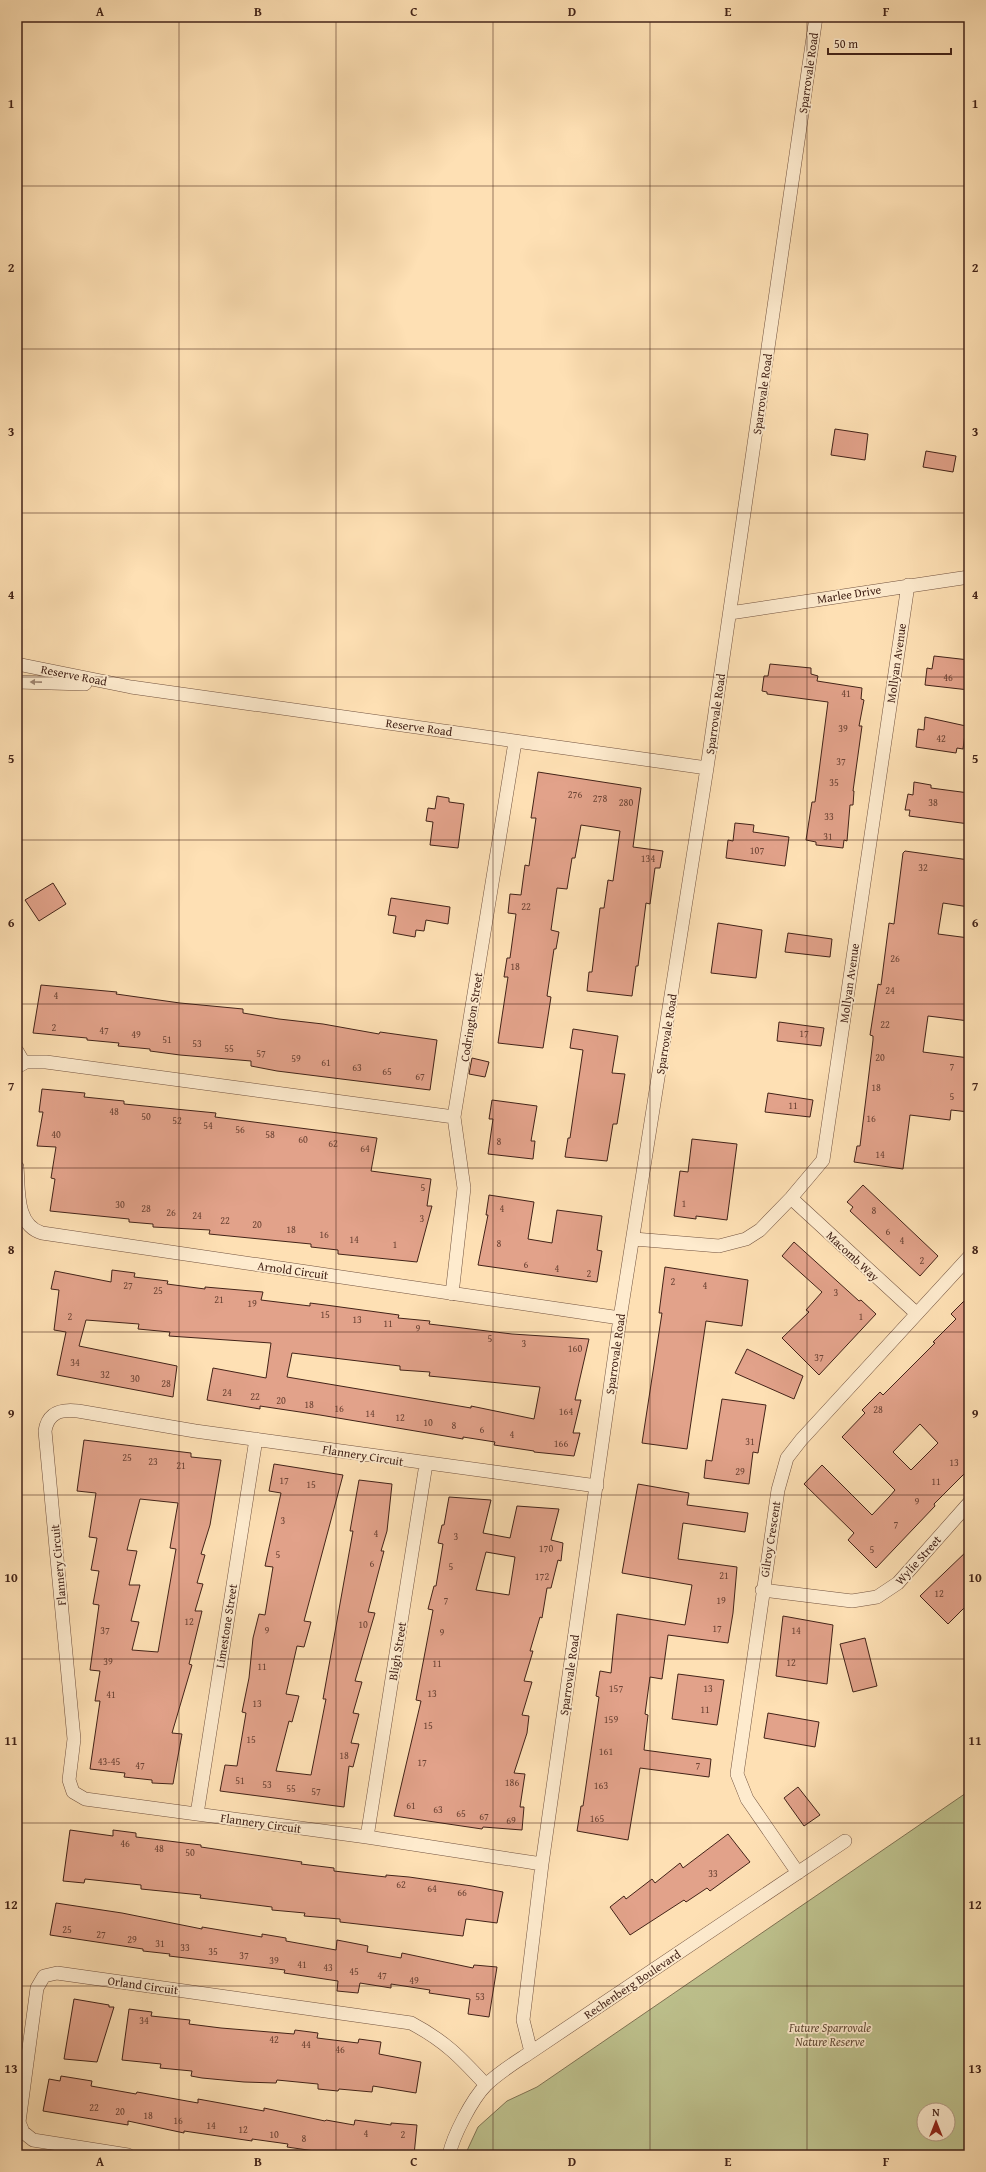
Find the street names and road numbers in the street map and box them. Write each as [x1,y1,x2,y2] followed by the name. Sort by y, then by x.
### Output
[794,31,822,115] street label: Sparrovale Road
[748,352,776,436] street label: Sparrovale Road
[816,580,883,607] street label: Marlee Drive
[882,622,910,704] street label: Mollyan Avenue
[40,660,109,690] street label: Reserve Road
[701,672,729,756] street label: Sparrovale Road
[385,714,454,740] street label: Reserve Road
[835,942,863,1024] street label: Mollyan Avenue
[456,970,487,1063] street label: Codrington Street
[651,992,681,1076] street label: Sparrovale Road
[823,1227,883,1285] street label: Macomb Way
[256,1257,330,1284] street label: Arnold Circuit
[601,1312,629,1396] street label: Sparrovale Road
[321,1440,405,1470] street label: Flannery Circuit
[756,1499,785,1578] street label: Gilroy Crescent
[46,1523,70,1606] street label: Flannery Circuit
[891,1531,945,1589] street label: Wylie Street
[211,1582,241,1669] street label: Limestone Street
[384,1620,410,1682] street label: Bligh Street
[555,1633,583,1717] street label: Sparrovale Road
[219,1809,303,1837] street label: Flannery Circuit
[580,1945,684,2023] street label: Rechenberg Boulevard
[107,1972,180,1998] street label: Orland Circuit

